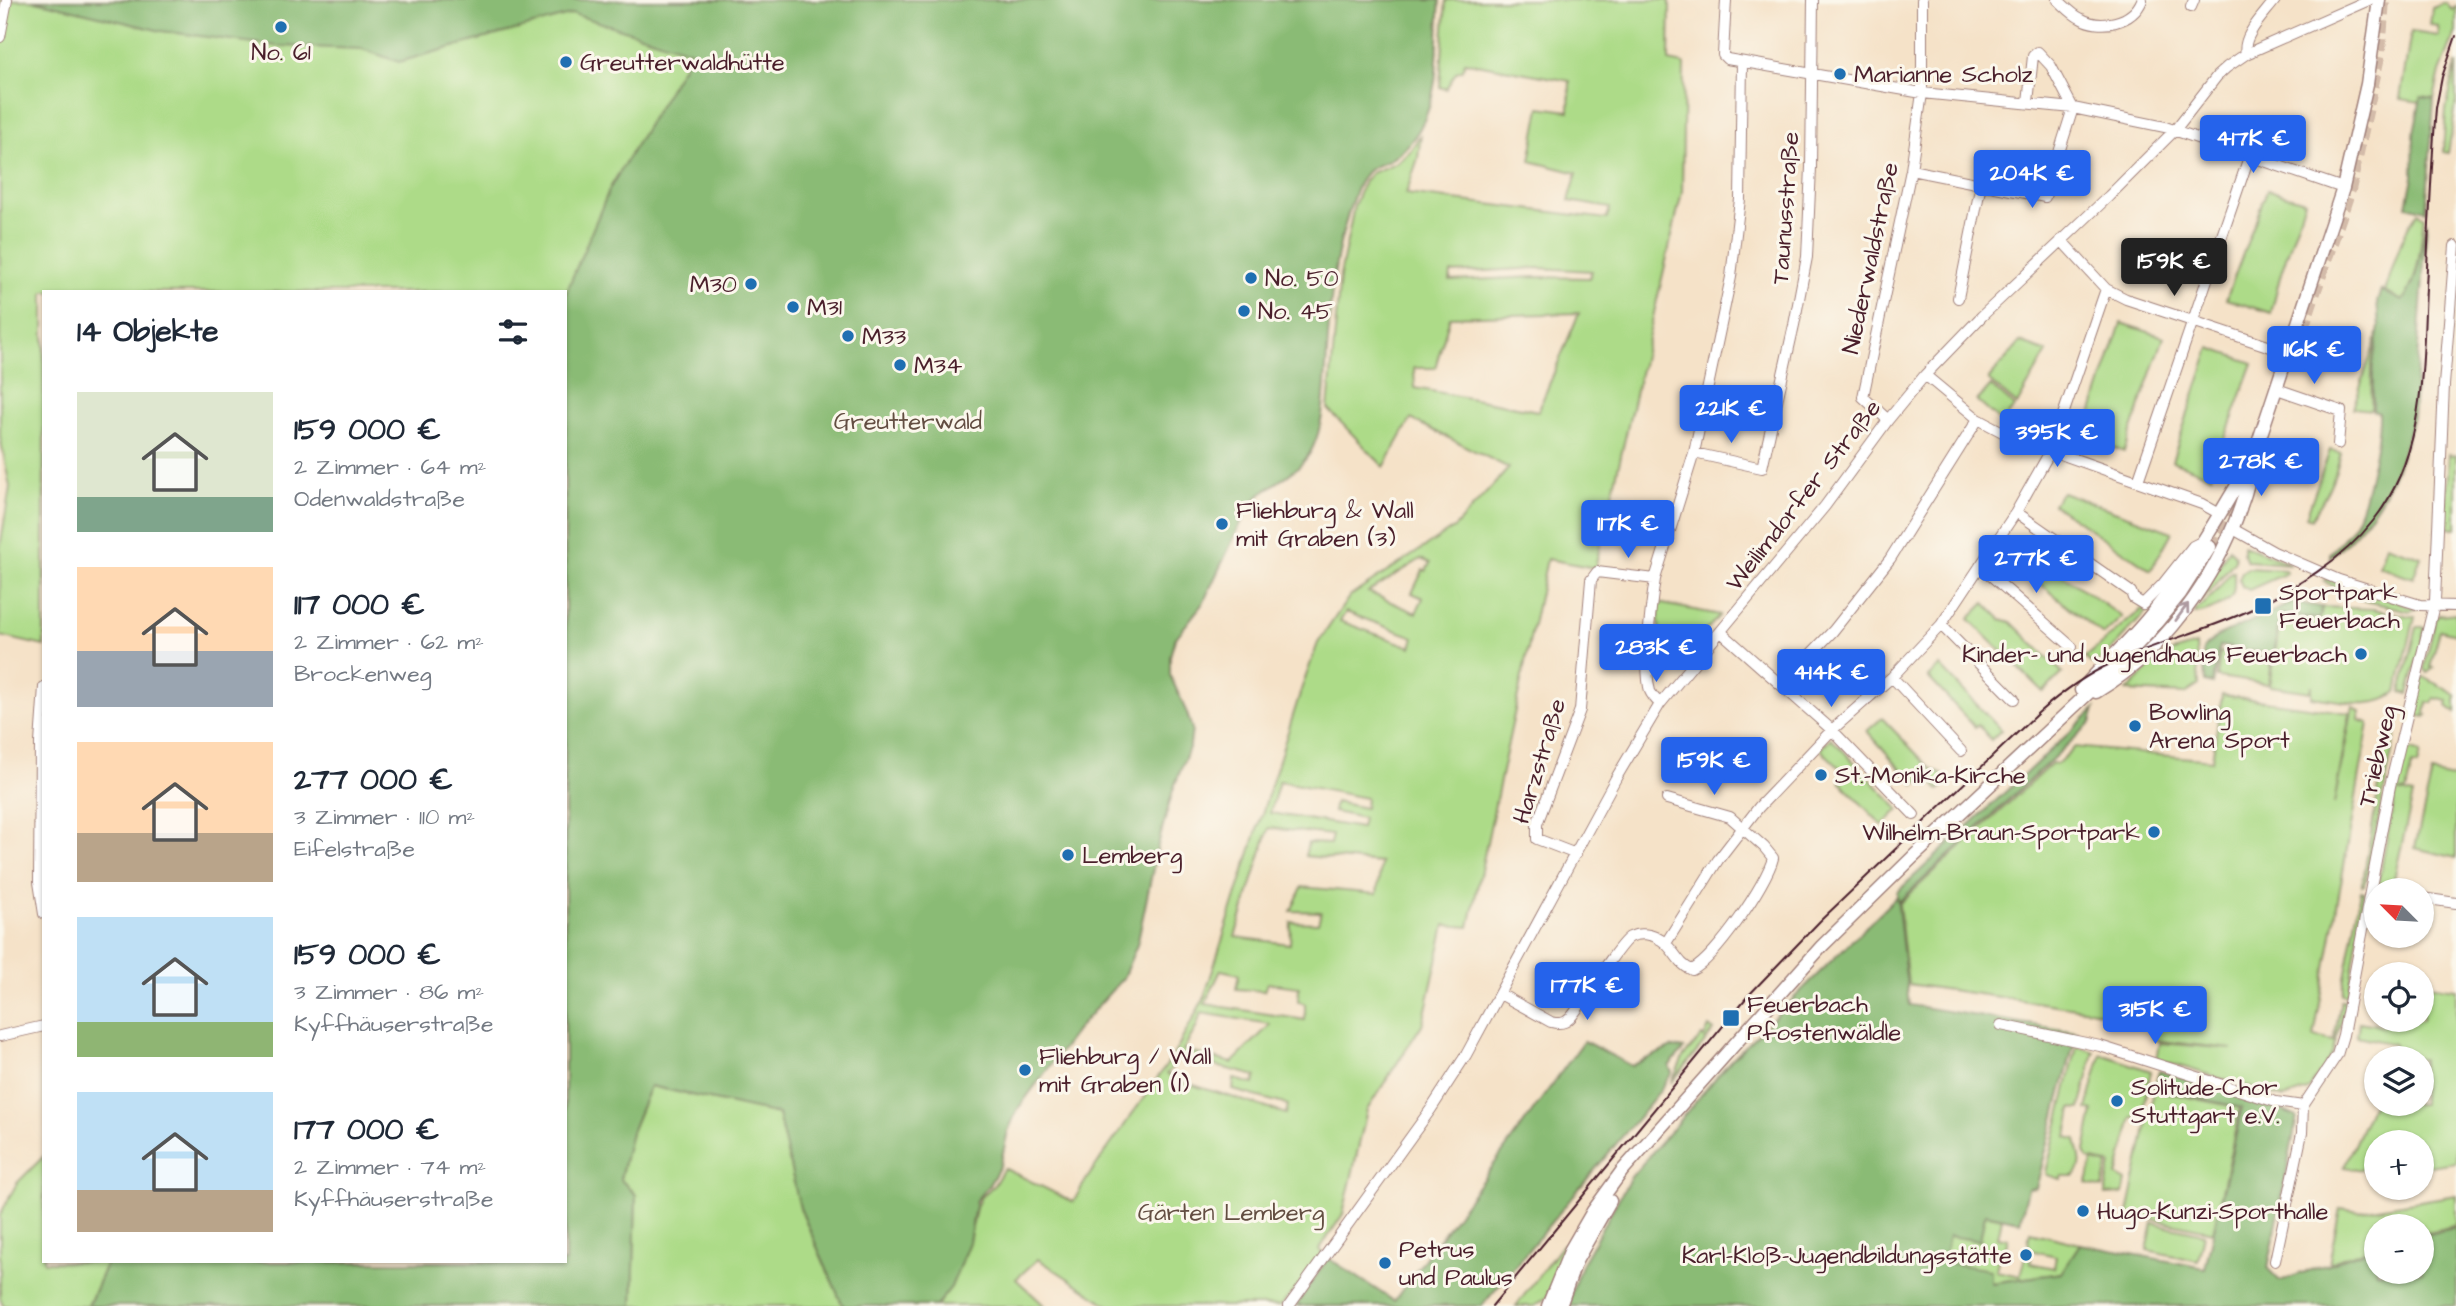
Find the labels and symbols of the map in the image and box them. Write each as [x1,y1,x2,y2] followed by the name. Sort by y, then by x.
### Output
[273,19,289,35] marker: No. 61
[251,36,311,70] place label: No. 61
[580,46,785,80] place label: Greutterwaldhütte
[558,54,574,70] marker: Greutterwaldhütte
[1854,58,2034,92] place label: Marianne Scholz
[1832,66,1848,82] marker: Marianne Scholz
[2196,116,2310,175] pin: 417K €
[1764,131,1808,285] street label: Taunusstraße
[1975,150,2089,210] pin: 204K €
[1834,159,1908,357] street label: Niederwaldstraße
[2117,238,2231,298] pin: 159K €
[1265,262,1339,296] place label: No. 50
[690,268,737,302] place label: M30
[1243,270,1259,286] marker: No. 50
[743,276,759,292] marker: M30
[807,291,842,325] place label: M31
[1258,295,1333,329] place label: No. 45
[785,299,801,315] marker: M31
[1236,303,1252,319] marker: No. 45
[862,320,906,354] place label: M33
[2257,326,2371,386] pin: 116K €
[840,328,856,344] marker: M33
[914,349,962,383] place label: M34
[892,357,908,373] marker: M34
[1674,386,1788,445] pin: 221K €
[1718,393,1890,599] street label: Weilimdorfer Straße
[834,405,982,439] park label: Greutterwald
[2000,410,2114,469] pin: 395K €
[2204,438,2318,498] pin: 278K €
[1236,494,1414,556] place label: Fliehburg & Wall mit Graben (3)
[1571,500,1685,560] pin: 117K €
[1214,516,1230,532] marker: Fliehburg & Wall mit Graben (3)
[1979,536,2093,595] pin: 277K €
[2279,576,2400,638] place label: Sportpark Feuerbach
[2253,596,2273,616] marker: Sportpark Feuerbach
[2174,603,2189,622] one-way arrow
[1599,624,1713,684] pin: 283K €
[1962,638,2347,673] place label: Kinder- und Jugendhaus Feuerbach
[2353,646,2369,662] marker: Kinder- und Jugendhaus Feuerbach
[1774,650,1888,709] pin: 414K €
[1505,695,1575,828] street label: Harzstraße
[2149,696,2290,758] place label: Bowling Arena Sport
[2350,702,2407,810] street label: Triebweg
[2127,718,2143,734] marker: Bowling Arena Sport
[1657,738,1771,797] pin: 159K €
[1835,759,2026,793] place label: St.-Monika-Kirche
[1813,767,1829,783] marker: St.-Monika-Kirche
[1862,816,2140,850] place label: Wilhelm-Braun-Sportpark
[2146,824,2162,840] marker: Wilhelm-Braun-Sportpark
[1082,839,1182,874] place label: Lemberg
[1060,847,1076,863] marker: Lemberg
[2364,878,2434,948] north arrow
[1530,962,1644,1022] pin: 177K €
[2098,986,2212,1046] pin: 315K €
[1747,988,1901,1050] place label: Feuerbach Pfostenwäldle
[1721,1008,1741,1028] marker: Feuerbach Pfostenwäldle
[1039,1040,1212,1102] place label: Fliehburg / Wall mit Graben (1)
[1017,1062,1033,1078] marker: Fliehburg / Wall mit Graben (1)
[2131,1071,2280,1134] place label: Solitude-Chor Stuttgart e.V.
[2109,1093,2125,1109] marker: Solitude-Chor Stuttgart e.V.
[2097,1195,2329,1230] place label: Hugo-Kunzi-Sporthalle
[1138,1196,1324,1231] park label: Gärten Lemberg
[2075,1203,2091,1219] marker: Hugo-Kunzi-Sporthalle
[1399,1233,1513,1295] place label: Petrus und Paulus
[1682,1239,2012,1274] place label: Karl-Kloß-Jugendbildungsstätte
[2018,1247,2034,1263] marker: Karl-Kloß-Jugendbildungsstätte
[1377,1255,1393,1271] marker: Petrus und Paulus

